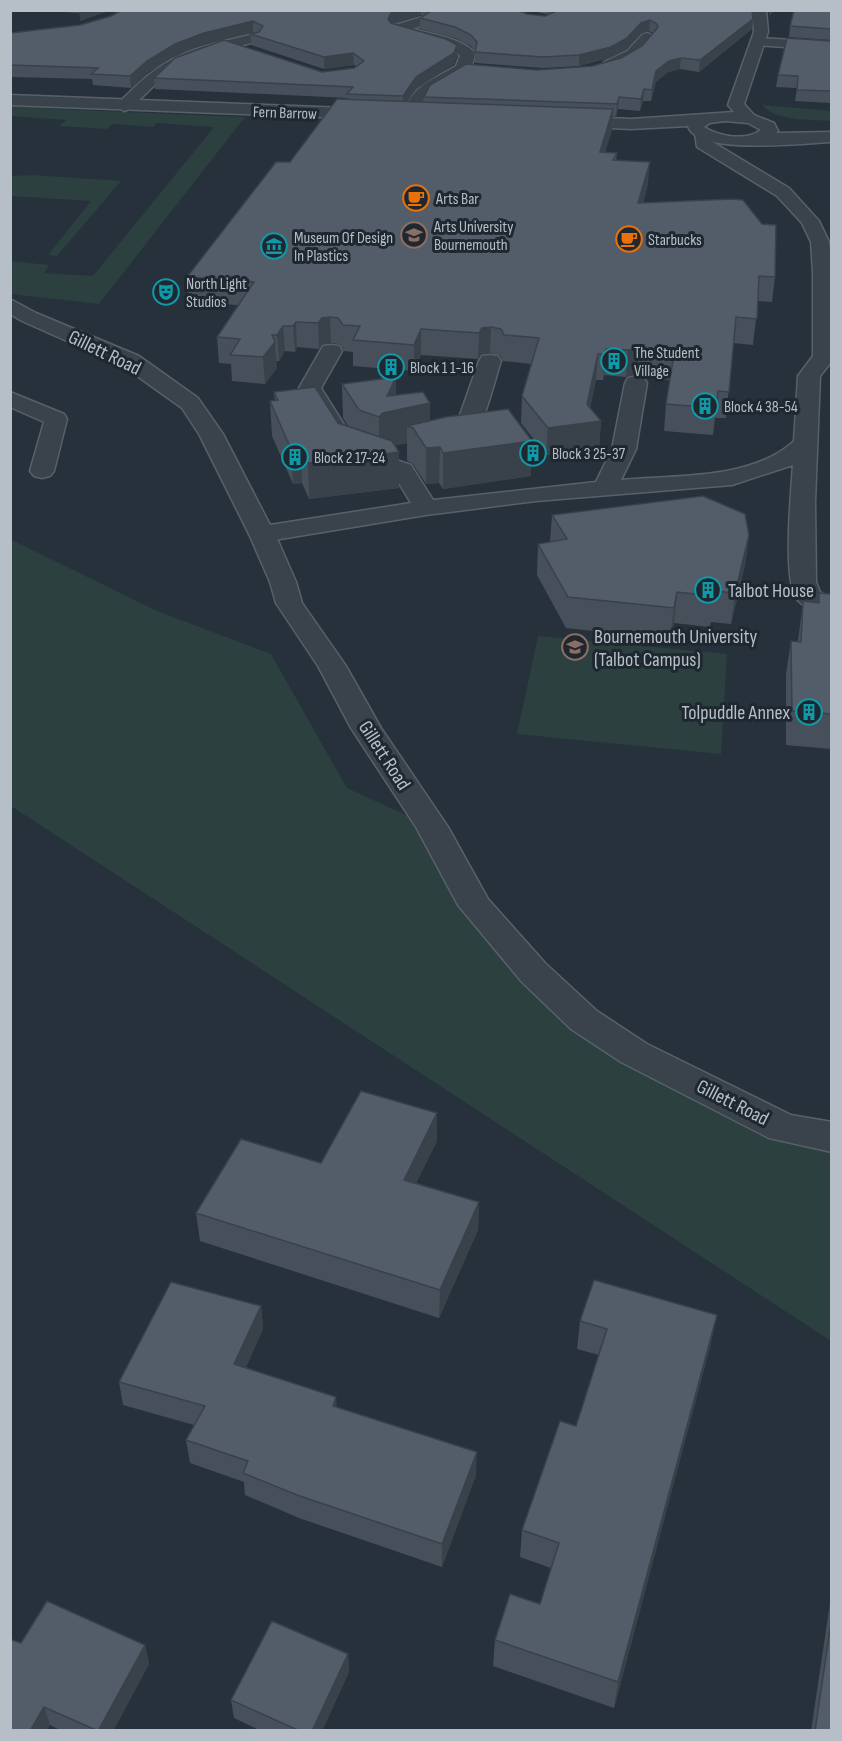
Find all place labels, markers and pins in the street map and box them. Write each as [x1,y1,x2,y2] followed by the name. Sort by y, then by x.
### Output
[401,183,431,213] cafe icon: Arts Bar
[435,190,479,209] place label: Arts Bar
[433,218,513,255] place label: Arts University Bournemouth
[399,220,429,250] school or university icon: Arts University Bournemouth
[614,224,644,254] cafe icon: Starbucks
[294,229,393,266] place label: Museum Of Design In Plastics
[259,231,289,261] museum icon: Museum Of Design In Plastics
[648,231,702,250] place label: Starbucks
[186,275,247,312] place label: North Light Studios
[151,277,181,307] theatre icon: North Light Studios
[634,344,700,381] place label: The Student Village
[599,346,629,376] building icon: The Student Village
[376,352,406,382] building icon: Block 1 1-16
[410,359,474,378] place label: Block 1 1-16
[690,391,720,421] building icon: Block 4 38-54
[724,398,798,417] place label: Block 4 38-54
[518,438,548,468] building icon: Block 3 25-37
[280,442,310,472] building icon: Block 2 17-24
[552,445,626,464] place label: Block 3 25-37
[314,449,385,468] place label: Block 2 17-24
[693,575,723,605] building icon: Talbot House
[728,579,814,603] place label: Talbot House
[594,625,758,672] place label: Bournemouth University (Talbot Campus)
[560,632,590,662] school or university icon: Bournemouth University (Talbot Campus)
[794,697,824,727] building icon: Tolpuddle Annex
[681,701,790,725] place label: Tolpuddle Annex

